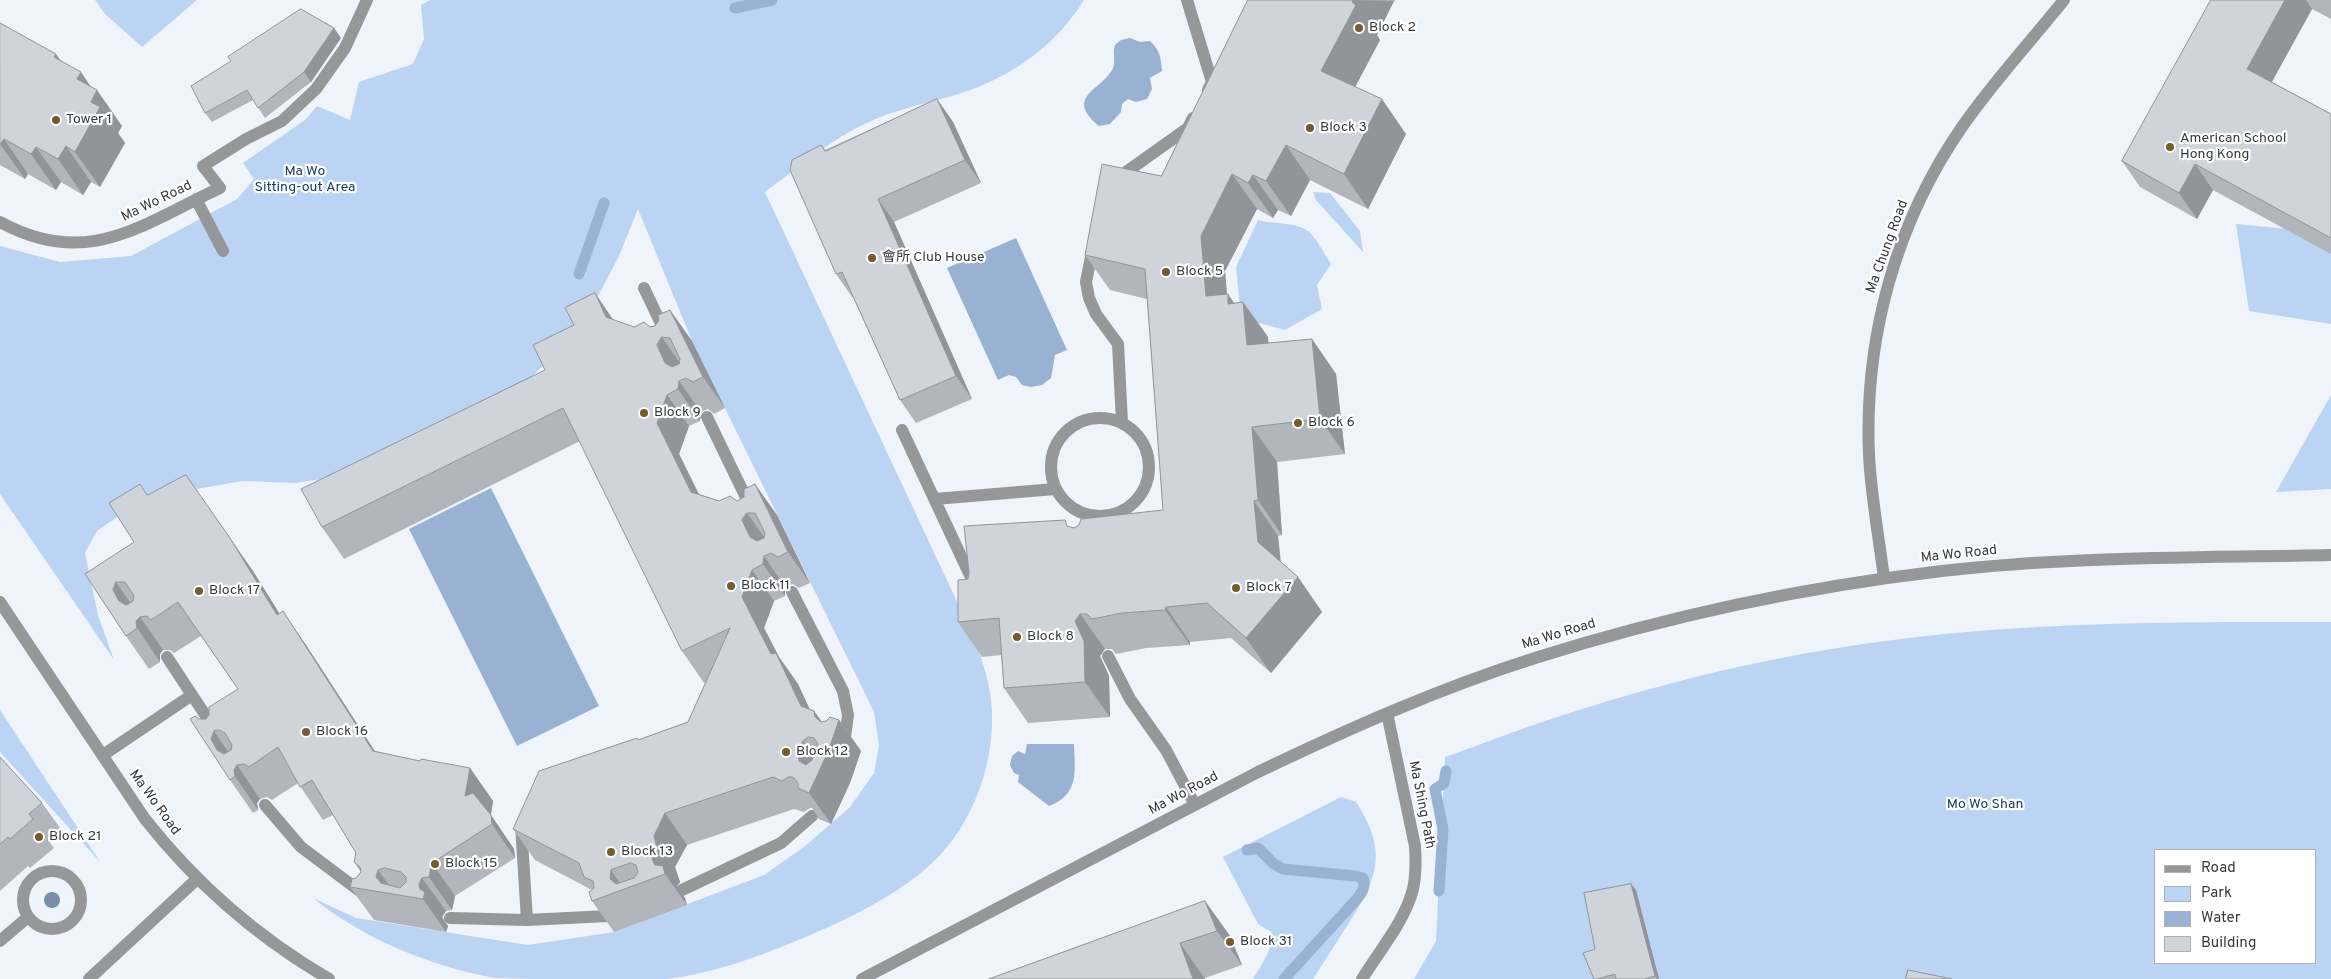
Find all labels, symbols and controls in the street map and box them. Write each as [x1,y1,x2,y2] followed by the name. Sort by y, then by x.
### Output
[1369,20,1416,36] place label: Block 2
[1353,22,1365,34] marker: Block 2
[66,112,112,128] place label: Tower 1
[50,114,62,126] marker: Tower 1
[1320,120,1367,136] place label: Block 3
[1304,122,1316,134] marker: Block 3
[2180,131,2286,164] place label: American School Hong Kong
[2164,141,2176,153] marker: American School Hong Kong
[255,164,355,196] park label: Ma Wo Sitting-out Area
[119,178,195,226] street label: Ma Wo Road
[1863,198,1913,296] street label: Ma Chung Road
[882,250,985,266] place label: 會所 Club House
[866,252,878,264] marker: 會所 Club House
[1176,264,1223,280] place label: Block 5
[1160,266,1172,278] marker: Block 5
[654,405,701,421] place label: Block 9
[638,407,650,419] marker: Block 9
[1308,415,1355,431] place label: Block 6
[1292,417,1304,429] marker: Block 6
[1920,543,1998,567] street label: Ma Wo Road
[741,578,790,594] place label: Block 11
[725,580,737,592] marker: Block 11
[1246,580,1292,596] place label: Block 7
[1230,582,1242,594] marker: Block 7
[209,583,260,599] place label: Block 17
[193,585,205,597] marker: Block 17
[1520,616,1598,654] street label: Ma Wo Road
[1027,629,1074,645] place label: Block 8
[1011,631,1023,643] marker: Block 8
[316,724,368,740] place label: Block 16
[300,726,312,738] marker: Block 16
[796,744,848,760] place label: Block 12
[780,746,792,758] marker: Block 12
[1404,760,1438,850] street label: Ma Shing Path
[125,767,183,839] street label: Ma Wo Road
[1146,769,1222,819] street label: Ma Wo Road
[1947,797,2023,813] park label: Mo Wo Shan
[49,829,101,845] place label: Block 21
[33,831,45,843] marker: Block 21
[621,844,673,860] place label: Block 13
[605,846,617,858] marker: Block 13
[2154,849,2316,964] legend
[445,856,498,872] place label: Block 15
[429,858,441,870] marker: Block 15
[2201,859,2236,878] text: Road
[2201,884,2232,903] text: Park
[2201,909,2240,928] text: Water
[1240,934,1292,950] place label: Block 31
[2201,934,2256,953] text: Building
[1224,936,1236,948] marker: Block 31

